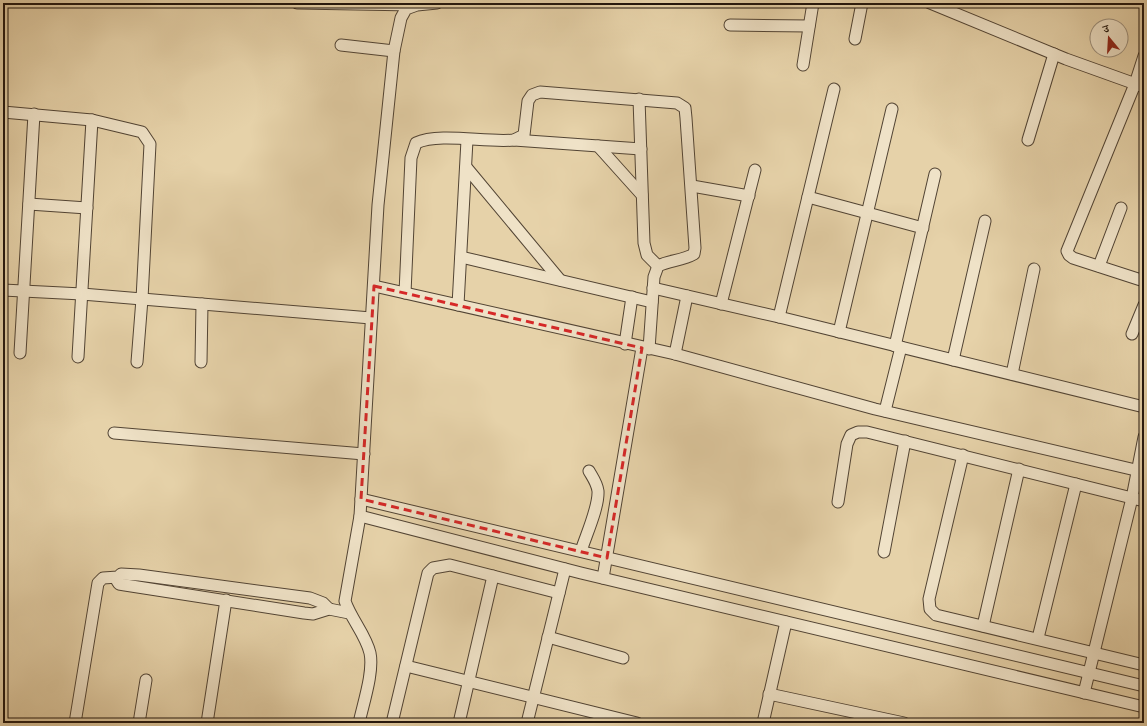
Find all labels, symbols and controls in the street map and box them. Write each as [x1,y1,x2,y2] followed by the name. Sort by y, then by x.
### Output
[1089,18,1129,58] north arrow
[1100,20,1112,37] text: उ

